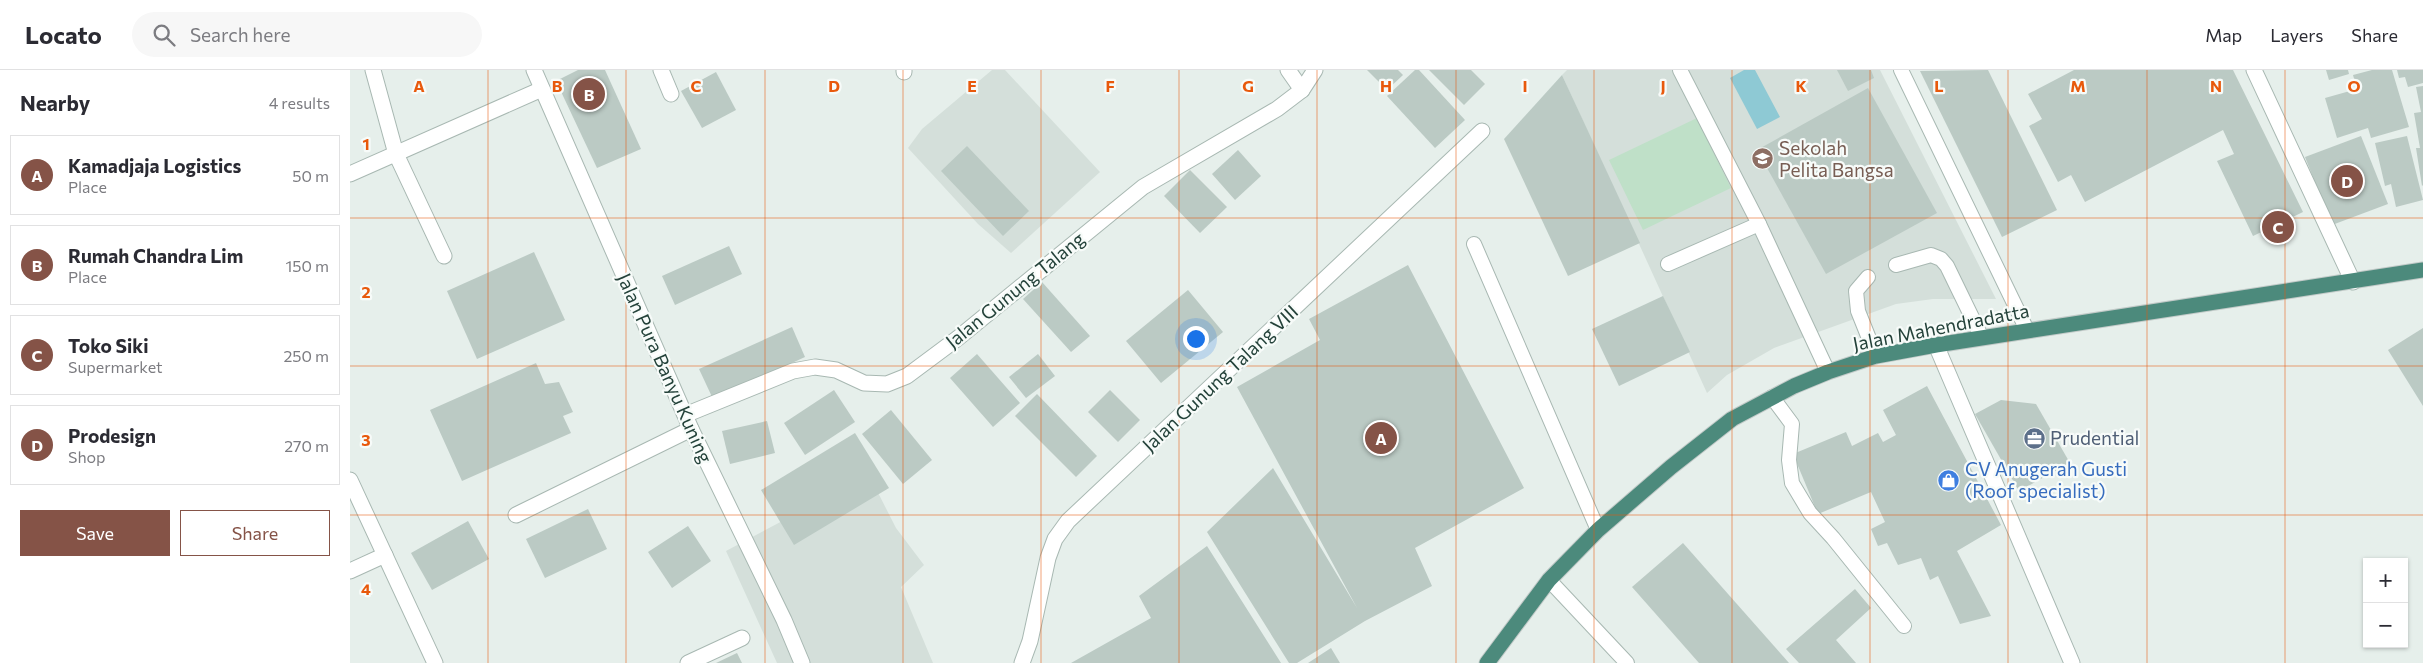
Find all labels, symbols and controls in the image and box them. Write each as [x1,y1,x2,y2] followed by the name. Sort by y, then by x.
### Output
[132,12,482,57] search box
[25,20,102,49] text: Locato
[150,21,178,49] icon: search
[190,23,290,46] text: Search here
[2205,24,2242,46] text: Map
[2270,24,2323,46] text: Layers
[2351,24,2398,46] text: Share
[573,75,605,113] pin: B
[413,76,425,95] text: A
[552,76,563,95] text: B
[691,76,702,95] text: C
[828,76,840,95] text: D
[967,76,977,95] text: E
[1105,76,1115,95] text: F
[1242,76,1254,95] text: G
[1380,76,1392,95] text: H
[1522,76,1528,95] text: I
[1660,76,1666,95] text: J
[1795,76,1807,95] text: K
[1934,76,1944,95] text: L
[2070,76,2086,95] text: M
[2210,76,2222,95] text: N
[2347,76,2361,95] text: O
[20,90,90,115] text: Nearby
[269,93,330,112] text: 4 results
[362,134,370,153] text: 1
[1779,136,1894,181] place label: Sekolah Pelita Bangsa
[1751,147,1775,171] school or university icon: Sekolah Pelita Bangsa
[68,154,241,177] text: Kamadjaja Logistics
[2331,162,2363,200] pin: D
[31,166,43,185] text: A
[292,166,329,185] text: 50 m
[68,177,107,196] text: Place
[2262,208,2294,246] pin: C
[941,227,1089,353] street label: Jalan Gunung Talang
[68,244,243,267] text: Rumah Chandra Lim
[32,256,42,275] text: B
[286,256,329,275] text: 150 m
[68,267,107,286] text: Place
[613,269,718,466] street label: Jalan Pura Banyu Kuning
[361,282,371,301] text: 2
[1851,298,2031,355] street label: Jalan Mahendradatta
[1137,299,1302,456] street label: Jalan Gunung Talang VIII
[1183,326,1209,352] your location
[68,334,149,357] text: Toko Siki
[32,346,42,365] text: C
[283,346,329,365] text: 250 m
[68,357,163,376] text: Supermarket
[1365,419,1397,457] pin: A
[68,424,156,447] text: Prodesign
[2022,426,2046,450] office icon: Prudential
[2050,426,2139,449] place label: Prudential
[361,430,371,449] text: 3
[31,436,43,455] text: D
[284,436,329,455] text: 270 m
[68,447,106,466] text: Shop
[1965,457,2127,502] place label: CV Anugerah Gusti (Roof specialist)
[1937,468,1961,492] shop icon: CV Anugerah Gusti (Roof specialist)
[20,510,170,556] button: Save
[180,510,330,556] button: Share
[2363,558,2408,648] map controls
[2363,558,2408,603] button: +
[361,579,371,598] text: 4
[2363,603,2408,648] button: −

